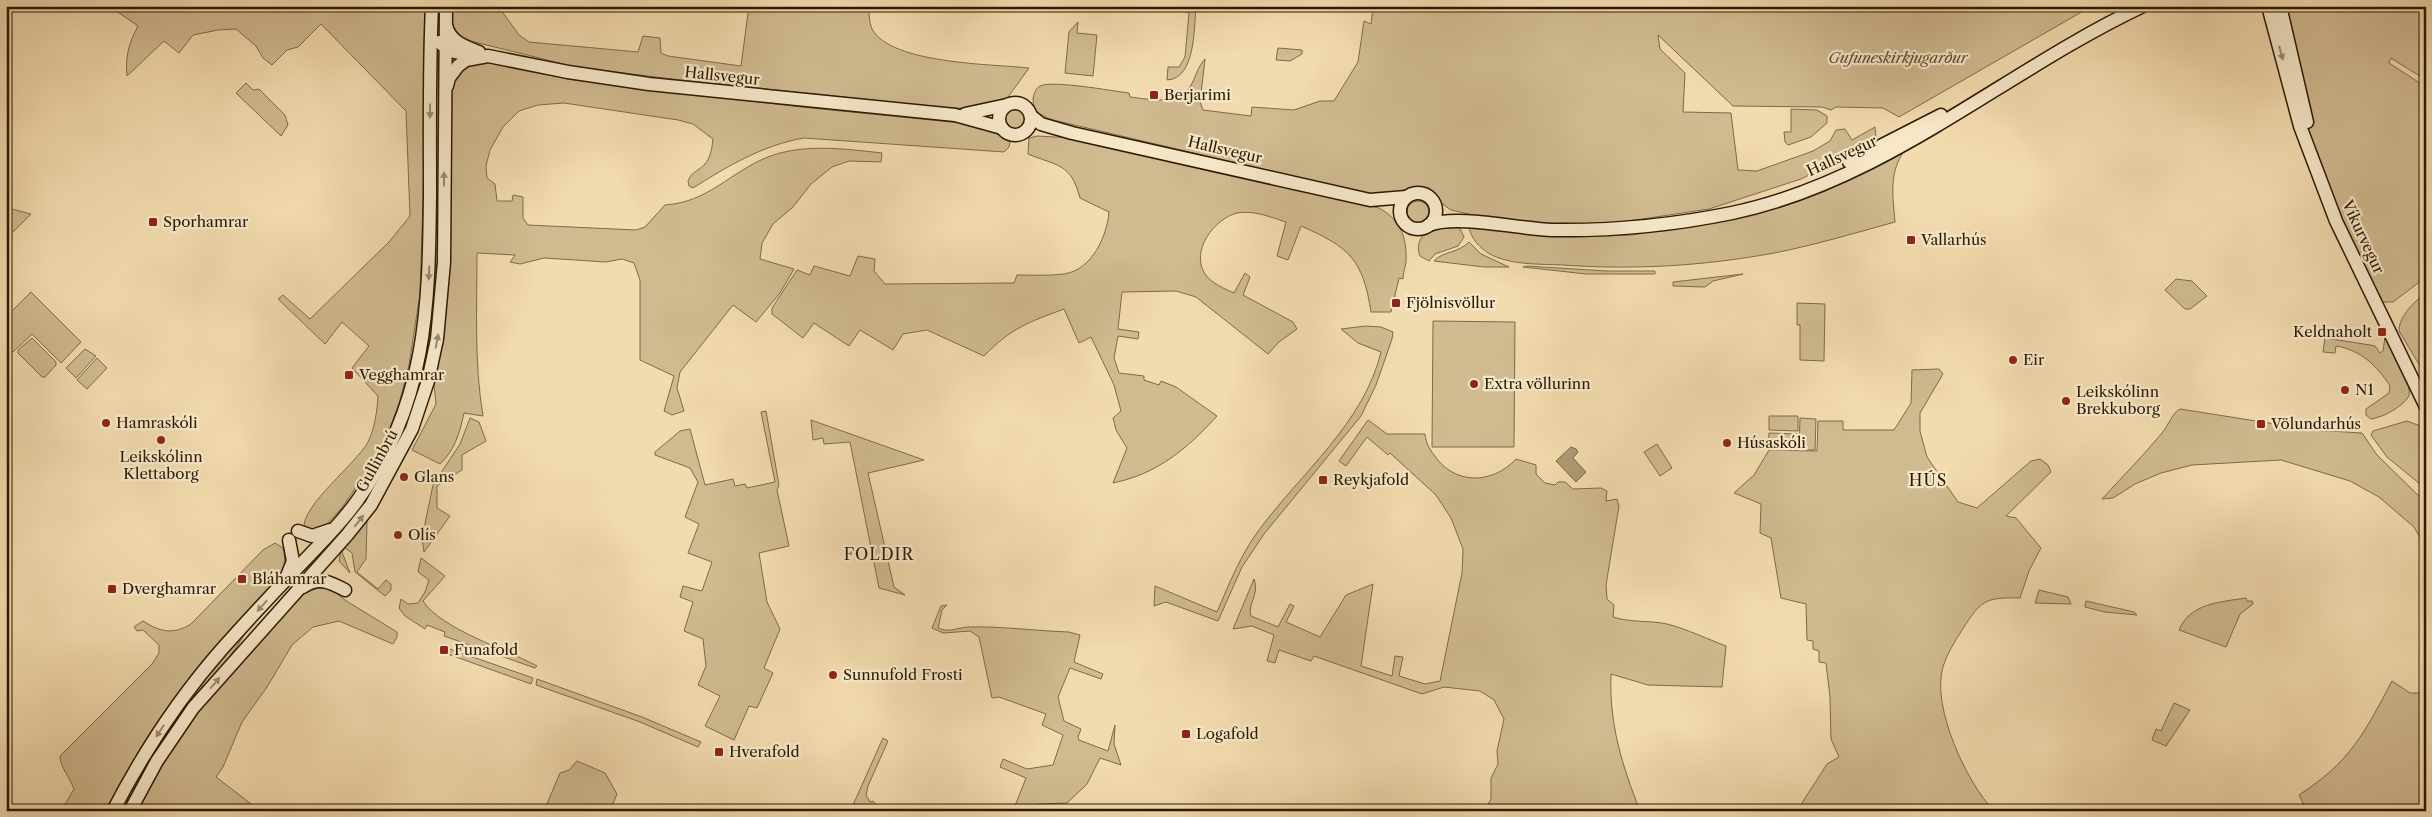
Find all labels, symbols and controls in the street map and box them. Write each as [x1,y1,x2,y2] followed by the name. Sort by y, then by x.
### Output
[2277,46,2285,61] one-way arrow
[1828,48,1969,67] park label: Gufuneskirkjugarður
[683,62,761,89] street label: Hallsvegur
[1164,85,1231,104] place label: Berjarimi
[1148,89,1160,101] marker: Berjarimi
[426,103,434,119] one-way arrow
[1804,131,1881,180] street label: Hallsvegur
[1186,132,1265,167] street label: Hallsvegur
[440,171,448,187] one-way arrow
[2338,196,2389,277] street label: Víkurvegur
[163,212,249,231] place label: Sporhamrar
[147,216,159,228] marker: Sporhamrar
[1920,230,1986,249] place label: Vallarhús
[1905,234,1917,246] marker: Vallarhús
[425,266,433,282] one-way arrow
[1406,293,1496,312] place label: Fjölnisvöllur
[1390,297,1402,309] marker: Fjölnisvöllur
[2293,322,2373,341] place label: Keldnaholt
[2376,326,2388,338] marker: Keldnaholt
[433,333,441,349] one-way arrow
[2023,350,2045,369] place label: Eir
[2007,354,2019,366] marker: Eir
[358,365,445,384] place label: Vegghamrar
[343,369,355,381] marker: Vegghamrar
[1484,374,1591,393] place label: Extra völlurinn
[1468,378,1480,390] marker: Extra völlurinn
[2355,380,2374,399] place label: N1
[2076,382,2160,418] place label: Leikskólinn Brekkuborg
[2339,384,2351,396] marker: N1
[2060,395,2072,407] marker: Leikskólinn Brekkuborg
[116,413,198,432] place label: Hamraskóli
[2270,414,2361,433] place label: Völundarhús
[100,417,112,429] marker: Hamraskóli
[2255,418,2267,430] marker: Völundarhús
[352,426,401,495] street label: Gullinbrú
[1737,433,1806,452] place label: Húsaskóli
[155,434,167,446] marker: Leikskólinn Klettaborg
[1721,437,1733,449] marker: Húsaskóli
[119,447,203,483] place label: Leikskólinn Klettaborg
[414,467,454,486] place label: Glans
[1333,470,1409,489] place label: Reykjafold
[1909,470,1947,490] district label: HÚS
[398,471,410,483] marker: Glans
[1317,474,1329,486] marker: Reykjafold
[353,515,364,528] one-way arrow
[408,525,436,544] place label: Olís
[392,529,404,541] marker: Olís
[844,544,915,564] district label: FOLDIR
[252,569,327,588] place label: Bláhamrar
[236,573,248,585] marker: Bláhamrar
[122,579,217,598] place label: Dverghamrar
[106,583,118,595] marker: Dverghamrar
[256,599,268,611] one-way arrow
[454,640,518,659] place label: Funafold
[438,644,450,656] marker: Funafold
[843,665,963,684] place label: Sunnufold Frosti
[827,669,839,681] marker: Sunnufold Frosti
[209,677,220,689] one-way arrow
[1196,724,1259,743] place label: Logafold
[155,725,165,738] one-way arrow
[1180,728,1192,740] marker: Logafold
[729,742,800,761] place label: Hverafold
[713,746,725,758] marker: Hverafold

